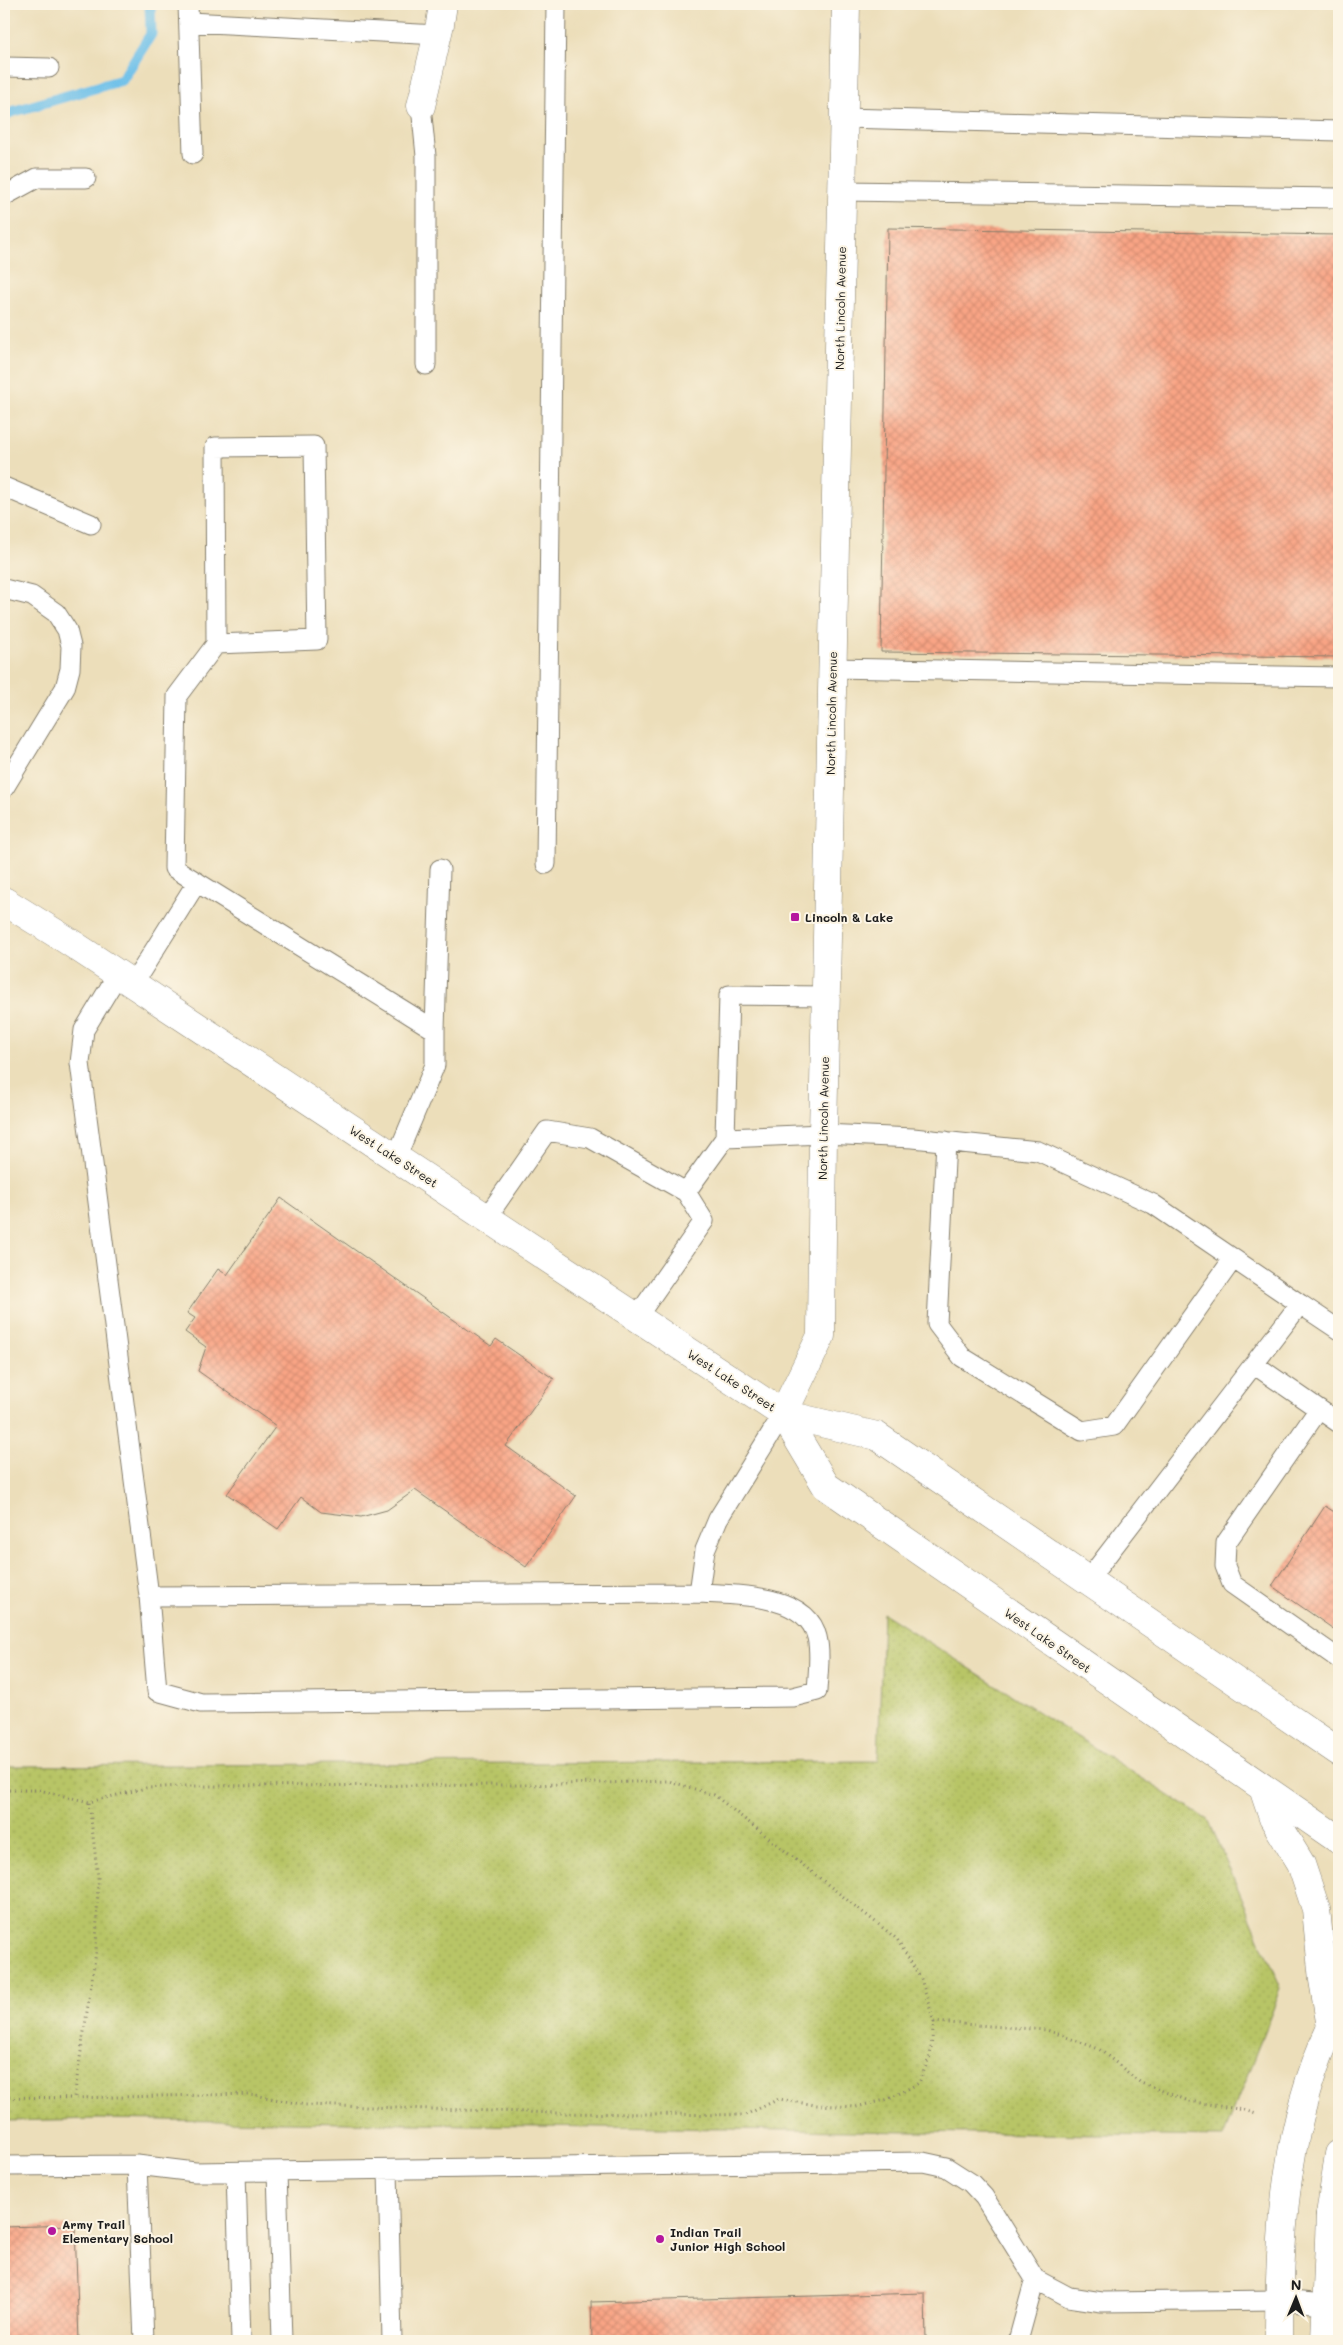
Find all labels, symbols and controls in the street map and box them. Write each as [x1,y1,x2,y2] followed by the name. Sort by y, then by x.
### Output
[831,246,849,370] street label: North Lincoln Avenue
[822,651,840,775] street label: North Lincoln Avenue
[805,909,893,925] place label: Lincoln & Lake
[789,911,801,923] marker: Lincoln & Lake
[814,1056,832,1180] street label: North Lincoln Avenue
[347,1121,441,1191] street label: West Lake Street
[685,1345,779,1415] street label: West Lake Street
[1001,1604,1095,1676] street label: West Lake Street
[62,2216,173,2246] place label: Army Trail Elementary School
[670,2224,785,2254] place label: Indian Trail Junior High School
[46,2225,58,2237] marker: Army Trail Elementary School
[654,2233,666,2245] marker: Indian Trail Junior High School
[1270,2272,1320,2322] north arrow
[1291,2275,1302,2294] text: N

